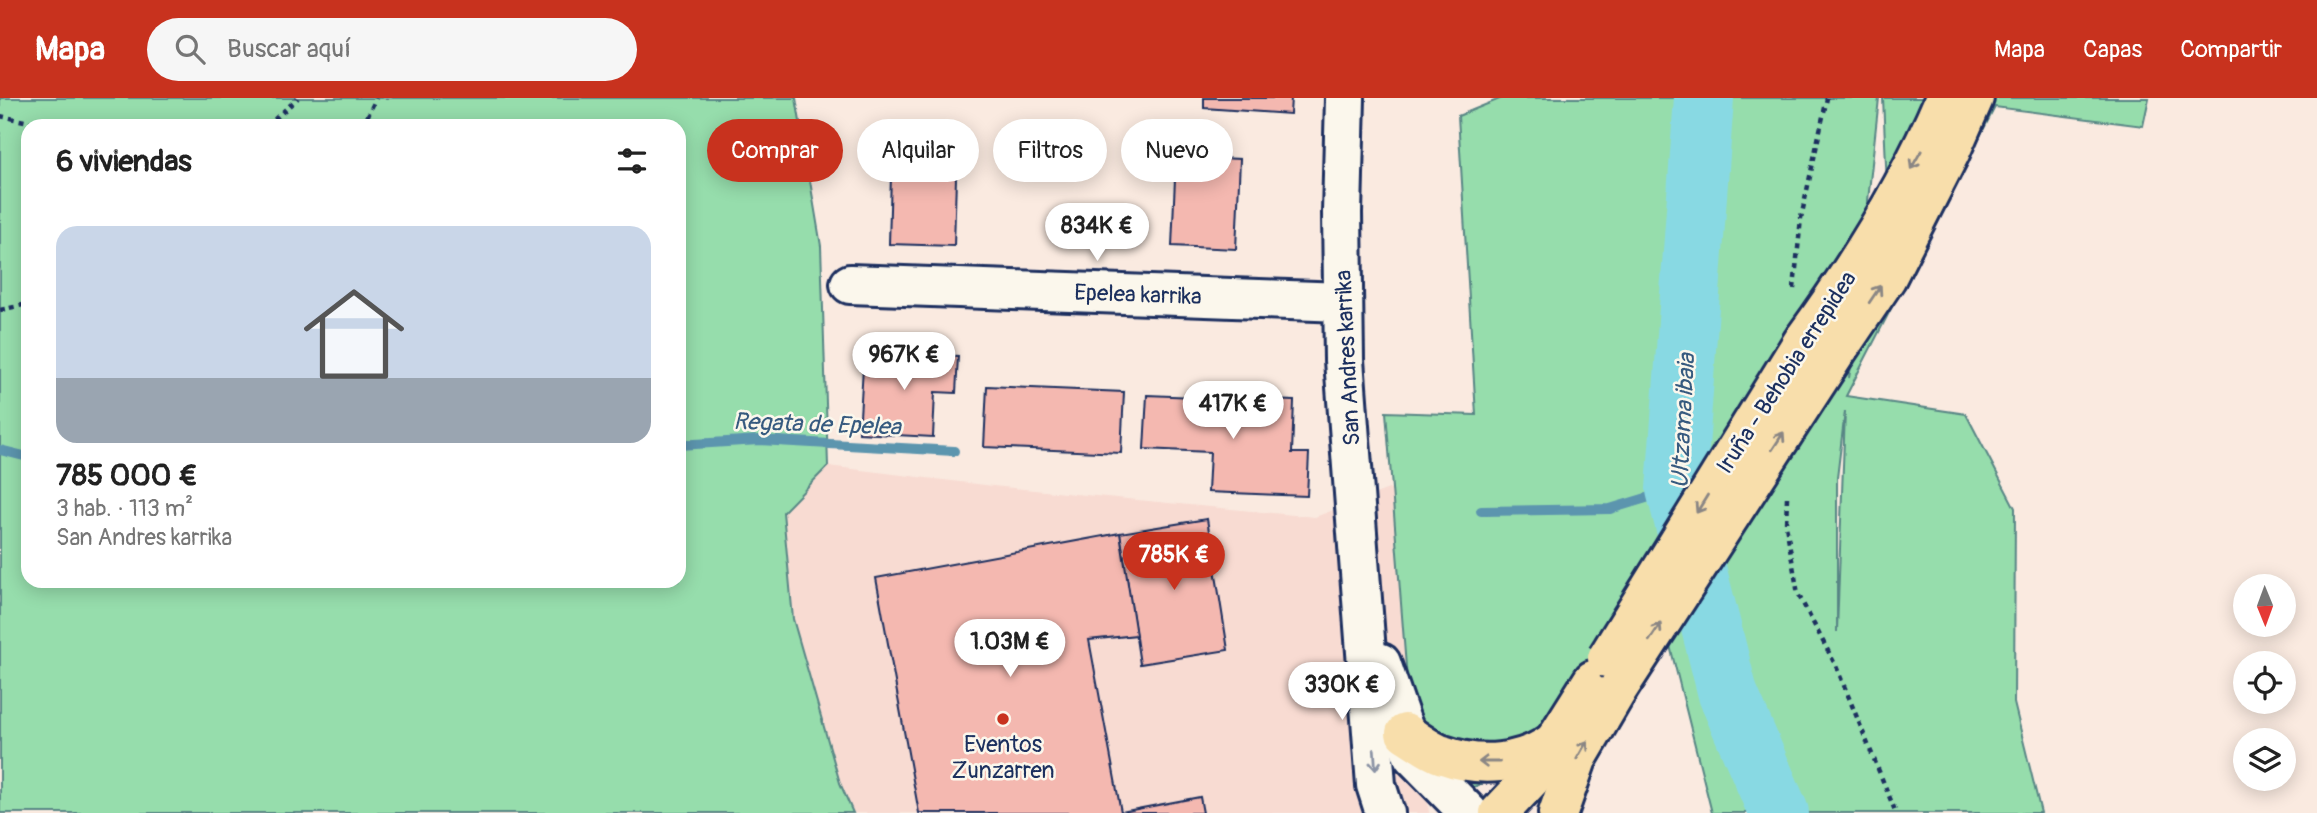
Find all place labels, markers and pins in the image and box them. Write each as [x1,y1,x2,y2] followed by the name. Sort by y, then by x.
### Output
[1040,204,1154,263] pin: 834K €
[847,332,961,392] pin: 967K €
[1176,382,1290,441] pin: 417K €
[1117,532,1231,592] pin: 785K €
[945,620,1075,679] pin: 1.03M €
[1285,662,1399,722] pin: 330K €
[995,711,1011,727] marker: Eventos Zunzarren
[952,730,1054,785] place label: Eventos Zunzarren

